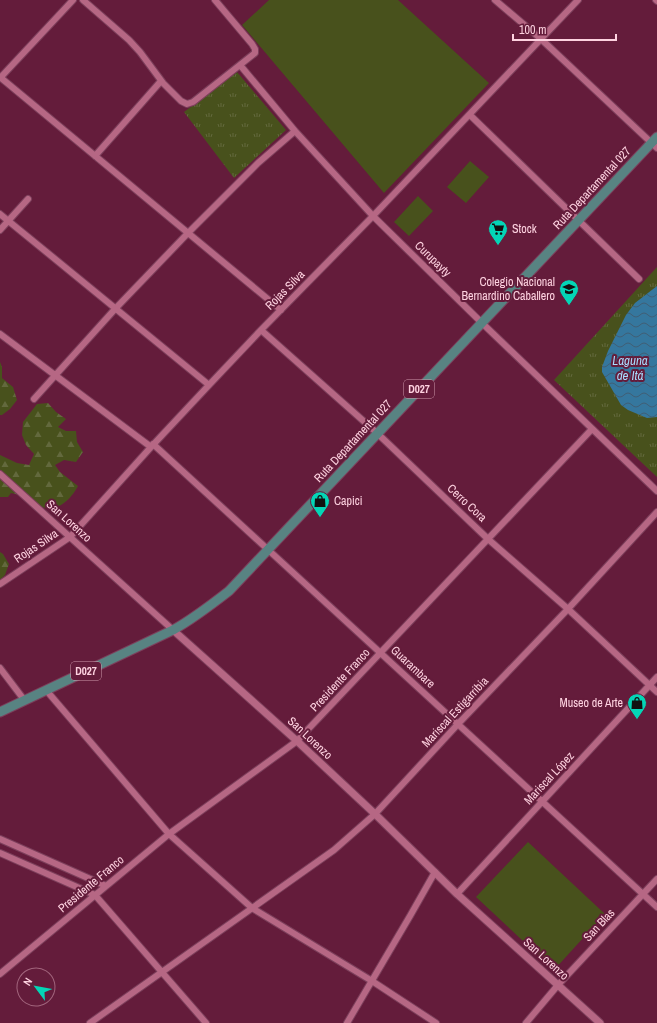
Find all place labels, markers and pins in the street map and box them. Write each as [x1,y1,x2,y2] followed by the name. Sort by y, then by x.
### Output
[487,218,509,246] supermarket icon: Stock
[512,221,537,237] place label: Stock
[461,274,555,304] place label: Colegio Nacional Bernardino Caballero
[558,278,580,306] school or university icon: Colegio Nacional Bernardino Caballero
[309,490,331,518] shop icon: Capici
[334,493,362,509] place label: Capici
[626,692,648,720] shop icon: Museo de Arte
[560,695,623,711] place label: Museo de Arte

